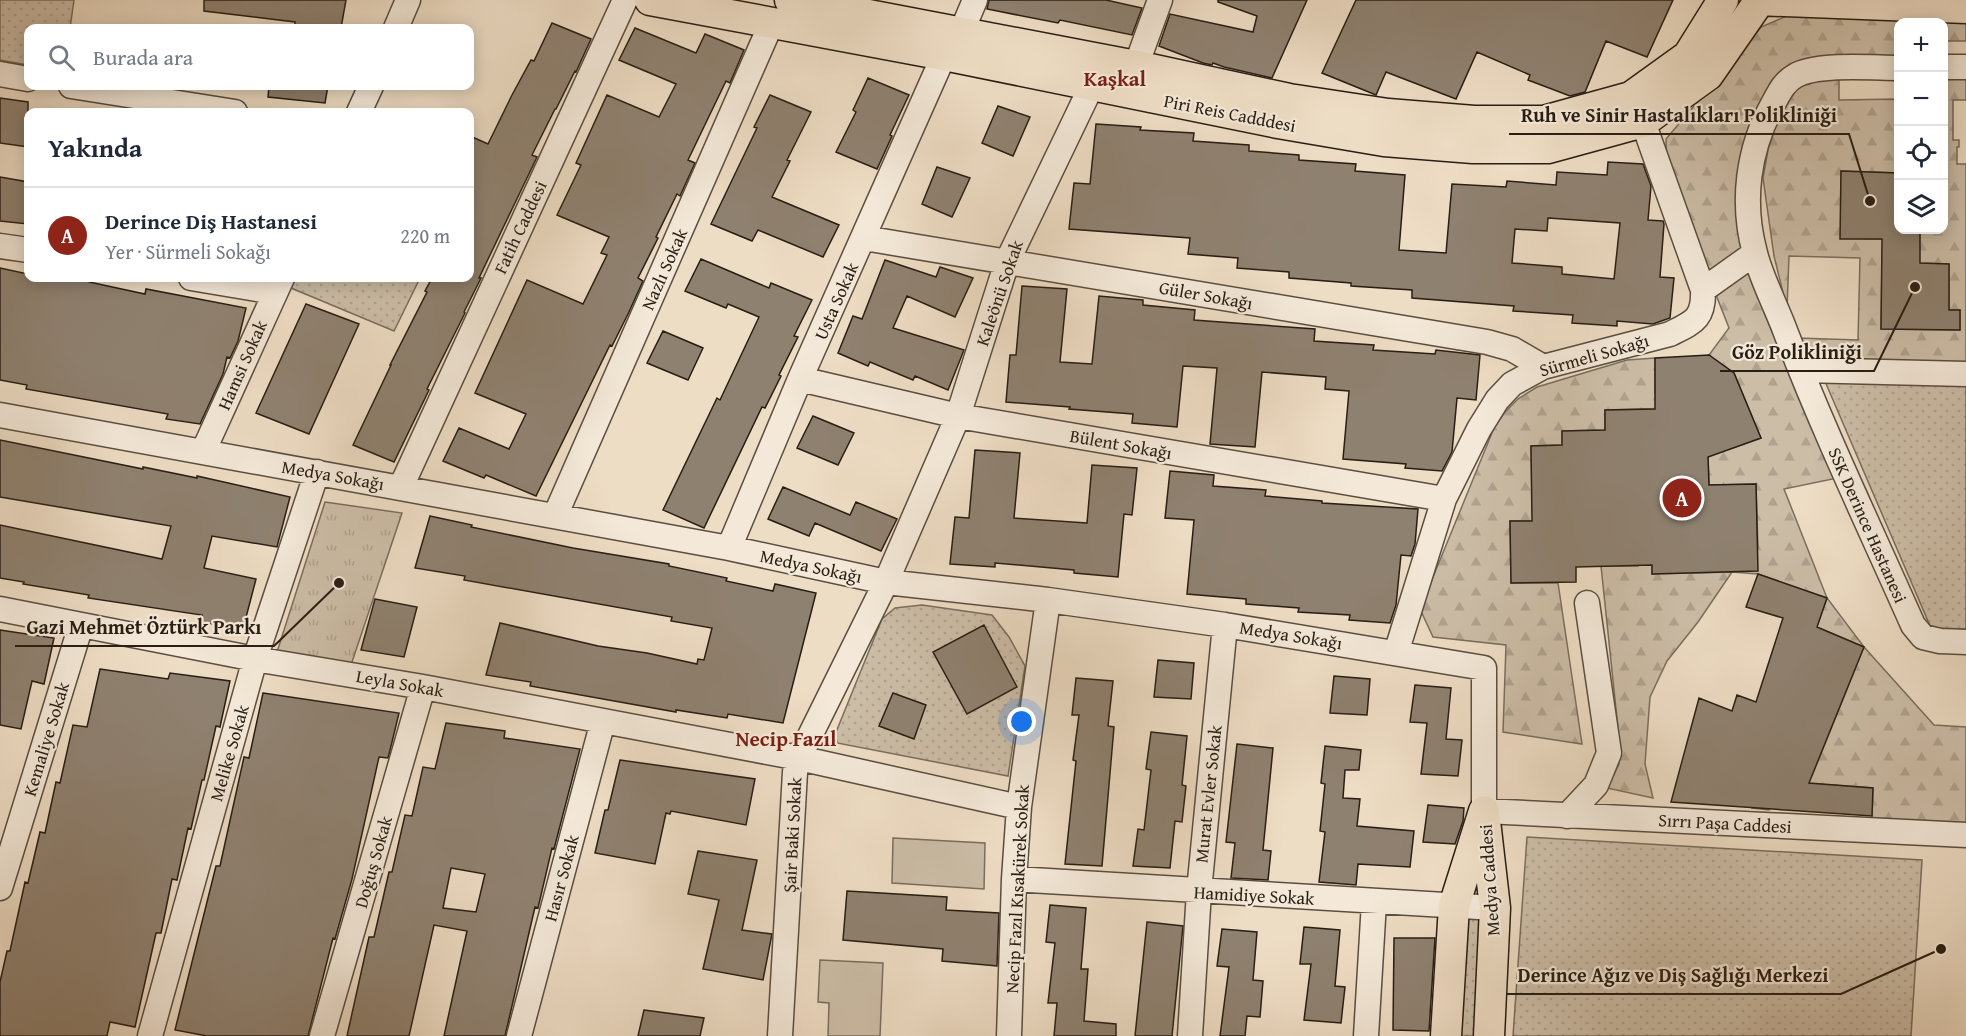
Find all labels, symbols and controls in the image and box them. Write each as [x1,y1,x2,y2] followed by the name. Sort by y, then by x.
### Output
[1894,18,1948,234] map controls
[1894,18,1948,72] button: +
[24,24,474,90] search box
[45,41,78,74] icon: search
[93,41,193,73] text: Burada ara
[1084,63,1147,94] district label: Kaşkal
[1894,72,1948,126] button: −
[1162,87,1298,139] street label: Piri Reis Cadddesi
[1509,96,1849,134] callout: Ruh ve Sinir Hastalıkları Polikliniği
[1521,100,1837,129] text: Ruh ve Sinir Hastalıkları Polikliniği
[1894,126,1948,180] button: locate
[48,128,142,167] text: Yakında
[487,176,553,278] street label: Fatih Caddesi
[1894,180,1948,234] button: layers
[105,205,317,237] text: Derince Diş Hastanesi
[61,221,74,250] text: A
[400,221,450,250] text: 220 m
[634,223,694,314] street label: Nazlı Sokak
[968,236,1030,350] street label: Kaleönü Sokak
[105,237,271,266] text: Yer · Sürmeli Sokağı
[807,257,865,344] street label: Usta Sokak
[1157,273,1255,317] street label: Güler Sokağı
[210,315,274,414] street label: Hamsi Sokak
[1536,326,1652,384] street label: Sürmeli Sokağı
[1720,333,1874,371] callout: Göz Polikliniği
[1732,337,1862,366] text: Göz Polikliniği
[1068,422,1174,466] street label: Bülent Sokağı
[1822,443,1914,607] street label: SSK Derince Hastanesi
[280,453,386,497] street label: Medya Sokağı
[1662,476,1702,520] pin: A
[758,542,864,590] street label: Medya Sokağı
[15,608,274,646] callout: Gazi Mehmet Öztürk Parkı
[26,612,262,641] text: Gazi Mehmet Öztürk Parkı
[1238,614,1344,656] street label: Medya Sokağı
[354,662,447,704] street label: Leyla Sokak
[16,678,76,799] street label: Kemaliye Sokak
[202,701,256,804] street label: Melike Sokak
[1007,707,1036,736] your location
[736,723,837,754] district label: Necip Fazıl
[1187,723,1229,864] street label: Murat Evler Sokak
[775,776,809,893] street label: Şair Baki Sokak
[998,783,1036,994] street label: Necip Fazıl Kısakürek Sokak
[1658,806,1792,840] street label: Sırrı Paşa Caddesi
[347,812,399,911] street label: Doğuş Sokak
[1472,823,1506,937] street label: Medya Caddesi
[536,831,586,924] street label: Hasır Sokak
[1193,878,1316,912] street label: Hamidiye Sokak
[1506,956,1841,994] callout: Derince Ağız ve Diş Sağlığı Merkezi
[1518,960,1828,989] text: Derince Ağız ve Diş Sağlığı Merkezi

